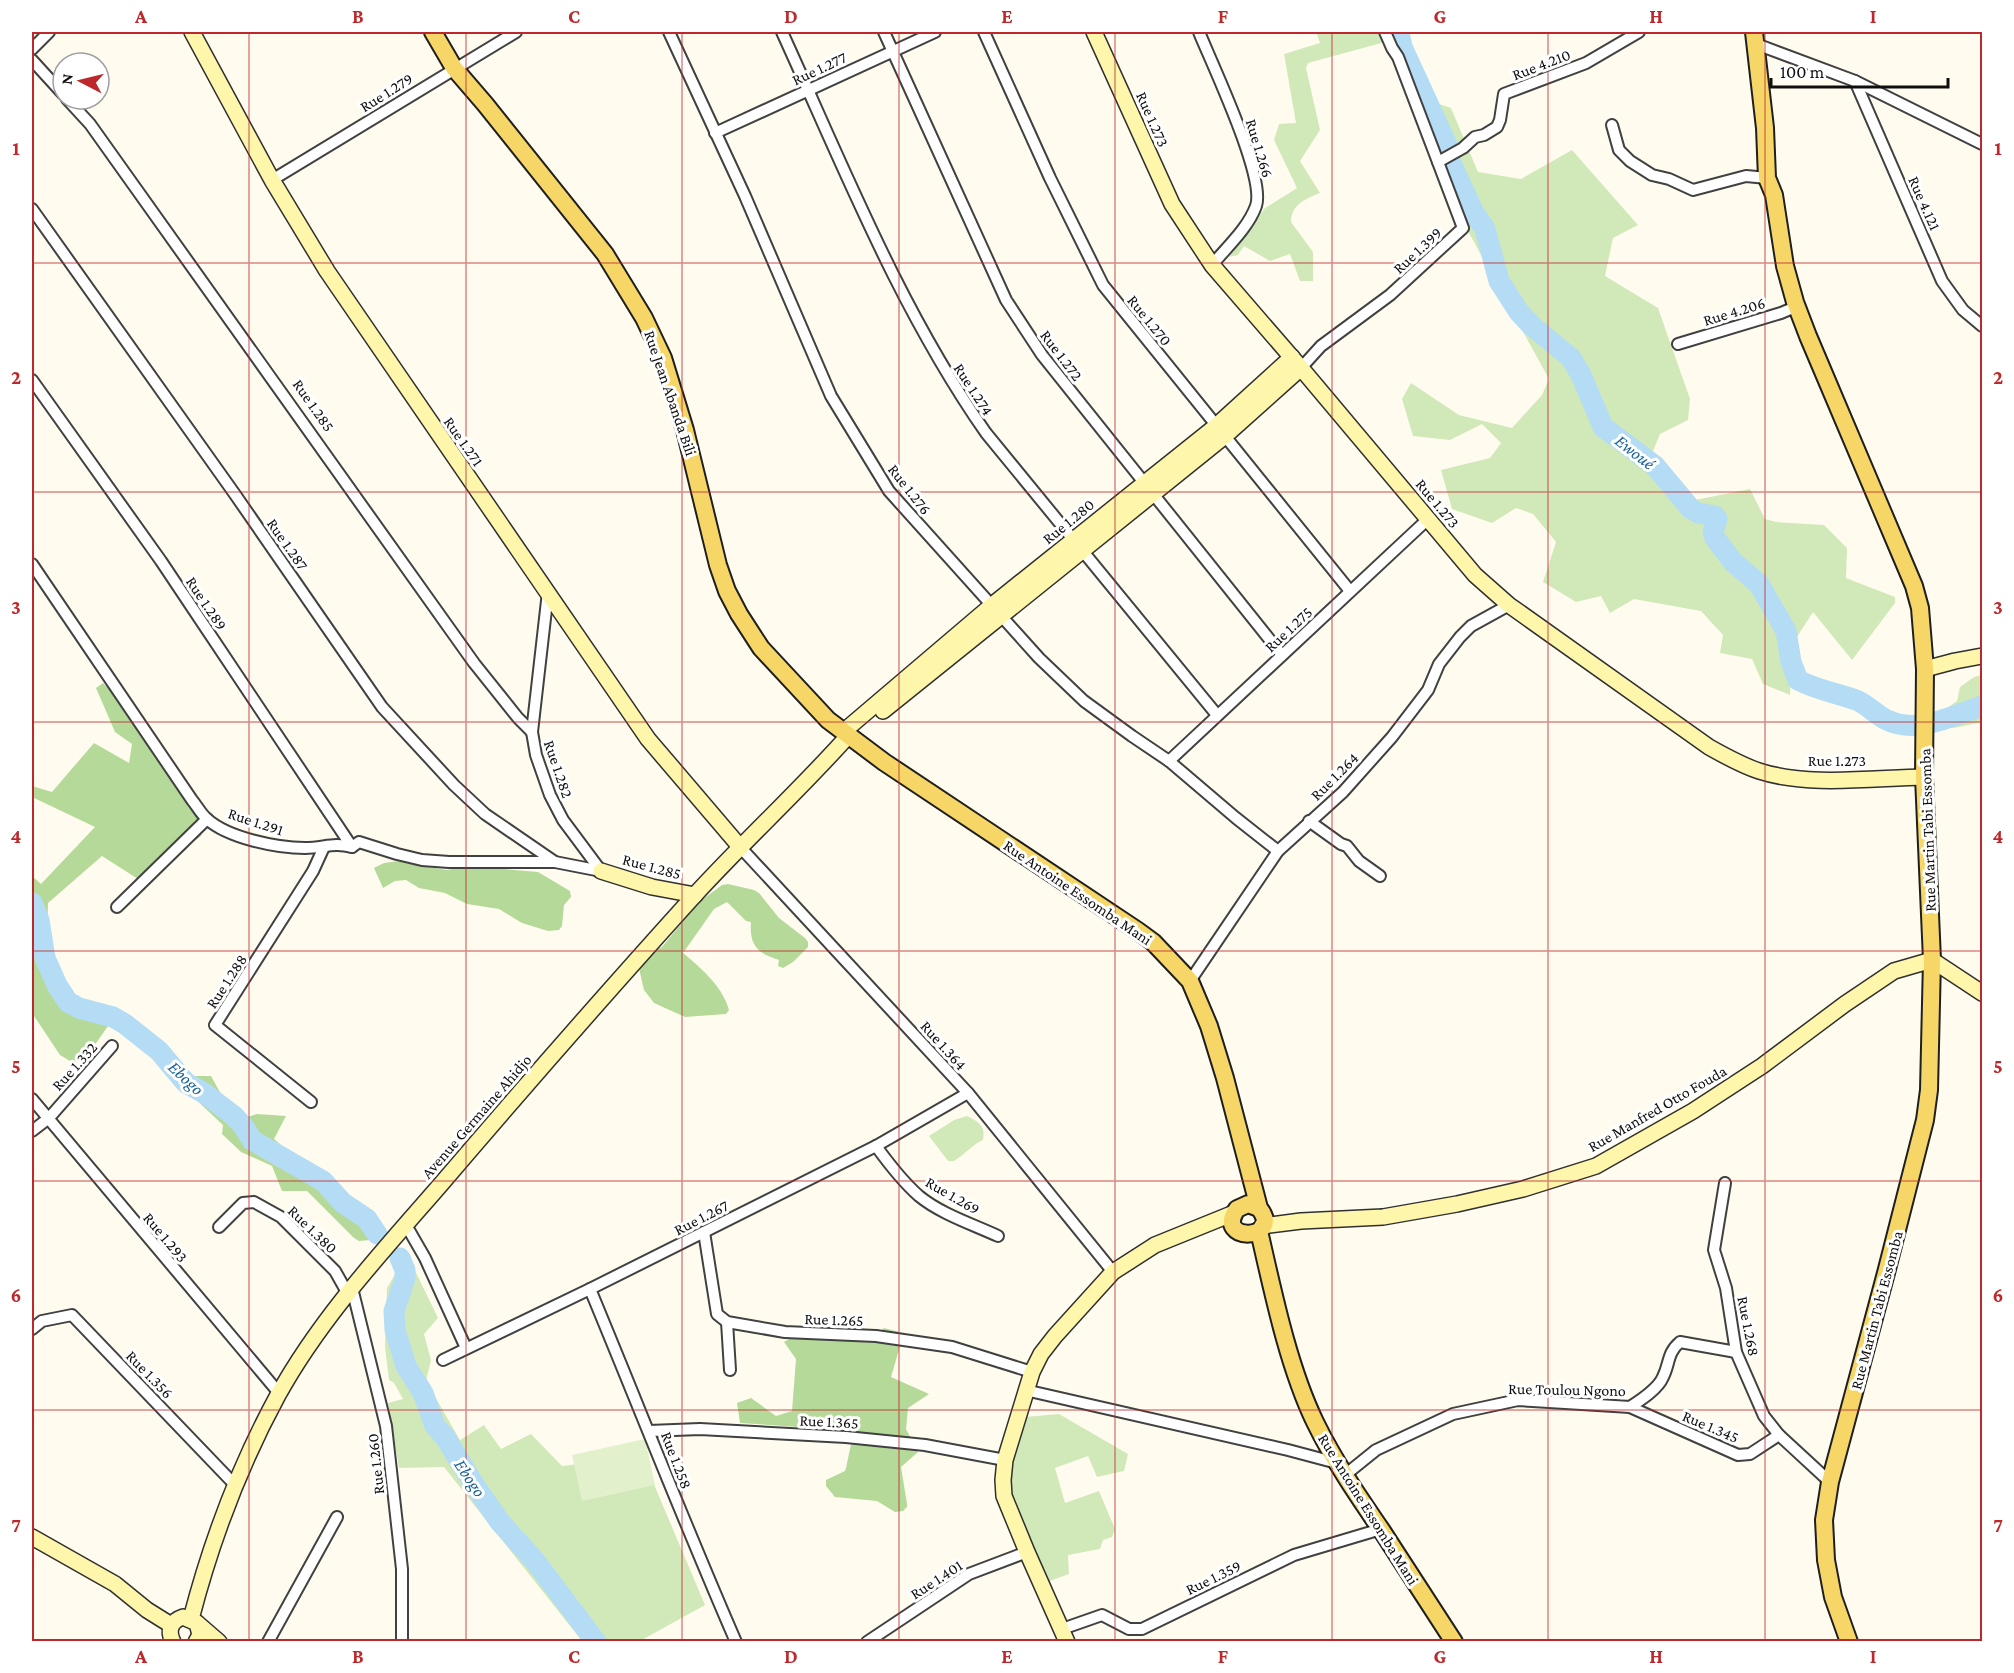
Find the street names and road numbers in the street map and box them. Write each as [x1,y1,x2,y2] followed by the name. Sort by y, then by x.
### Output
[1510,46,1573,83] street label: Rue 4.210
[789,48,850,88] street label: Rue 1.277
[357,70,416,115] street label: Rue 1.279
[1133,89,1172,149] street label: Rue 1.273
[1243,117,1276,179] street label: Rue 1.266
[1905,174,1944,233] street label: Rue 4.121
[1390,224,1445,277] street label: Rue 1.399
[1124,292,1175,349] street label: Rue 1.270
[1701,294,1767,329] street label: Rue 4.206
[1037,327,1086,384] street label: Rue 1.272
[640,328,700,458] street label: Rue Jean Abanda Bili
[951,360,997,418] street label: Rue 1.274
[290,376,338,435] street label: Rue 1.285
[441,413,487,469] street label: Rue 1.271
[885,461,934,518] street label: Rue 1.276
[1412,476,1463,531] street label: Rue 1.273
[1039,495,1098,547] street label: Rue 1.280
[264,515,312,574] street label: Rue 1.287
[183,574,231,633] street label: Rue 1.289
[1261,603,1315,655] street label: Rue 1.275
[541,738,576,801] street label: Rue 1.282
[1916,748,1939,912] street label: Rue Martin Tabi Essomba
[1307,749,1362,804] street label: Rue 1.264
[1808,752,1866,769] street label: Rue 1.273
[226,805,286,838] street label: Rue 1.291
[1000,836,1155,948] street label: Rue Antoine Essomba Mani
[621,851,683,882] street label: Rue 1.285
[203,951,250,1011] street label: Rue 1.288
[917,1017,970,1073] street label: Rue 1.364
[48,1039,101,1094] street label: Rue 1.332
[418,1051,535,1182] street label: Avenue Germaine Ahidjo
[1585,1062,1730,1155] street label: Rue Manfred Otto Fouda
[923,1173,983,1218] street label: Rue 1.269
[671,1196,732,1238] street label: Rue 1.267
[285,1202,341,1257] street label: Rue 1.380
[140,1209,191,1265] street label: Rue 1.293
[1847,1228,1906,1391] street label: Rue Martin Tabi Essomba
[1734,1295,1763,1357] street label: Rue 1.268
[804,1310,864,1329] street label: Rue 1.265
[123,1347,176,1402] street label: Rue 1.356
[1508,1380,1626,1400] street label: Rue Toulou Ngono
[1680,1407,1741,1446] street label: Rue 1.345
[799,1411,859,1432] street label: Rue 1.365
[658,1429,695,1491] street label: Rue 1.258
[1315,1431,1422,1588] street label: Rue Antoine Essomba Mani
[364,1433,387,1495] street label: Rue 1.260
[907,1556,965,1602] street label: Rue 1.401
[1183,1557,1244,1598] street label: Rue 1.359

